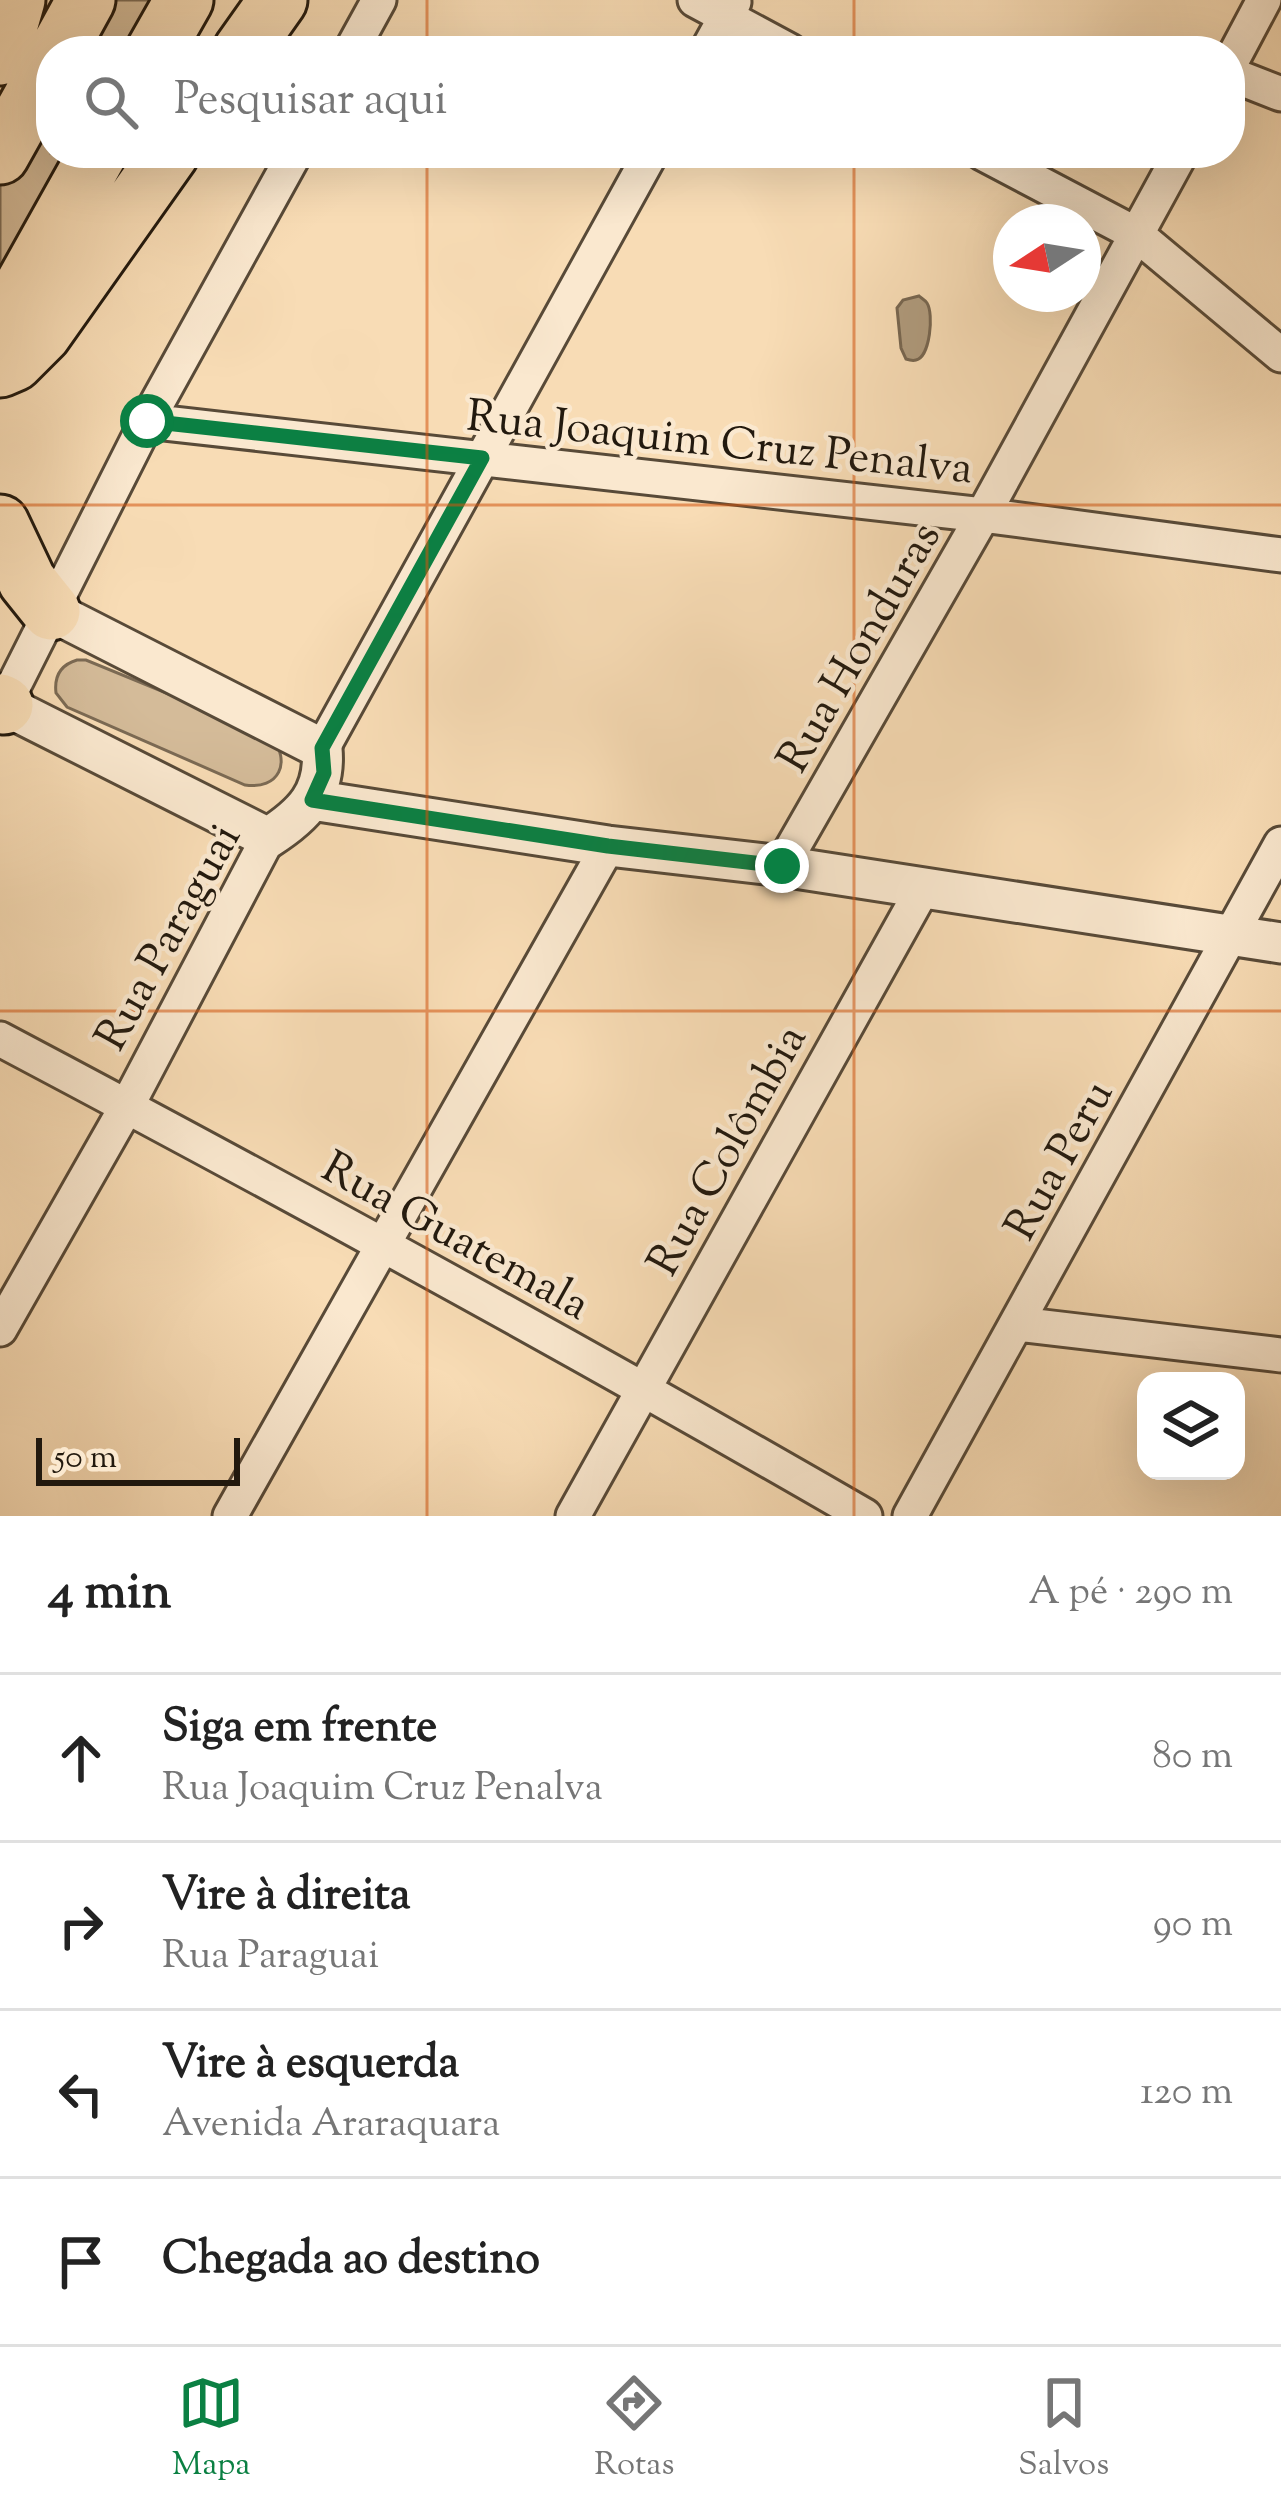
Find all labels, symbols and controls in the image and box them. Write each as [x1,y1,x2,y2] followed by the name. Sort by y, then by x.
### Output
[36,36,1245,168] search box
[78,69,144,135] icon: search
[174,70,447,135] text: Pesquisar aqui
[993,204,1101,312] north arrow
[463,387,976,504] street label: Rua Joaquim Cruz Penalva
[120,394,174,448] route start
[764,511,960,786] street label: Rua Honduras
[82,813,260,1064] street label: Rua Paraguai
[755,839,809,893] route end
[634,1014,826,1289] street label: Rua Colômbia
[991,1070,1133,1254] street label: Rua Peru
[308,1138,600,1339] street label: Rua Guatemala
[1137,1372,1245,1480] map controls
[1137,1372,1245,1480] button: layers
[36,1432,240,1485] scale bar
[54,1435,117,1483] text: 50 m
[48,1558,171,1631] text: 4 min
[1028,1566,1233,1622] text: A pé · 290 m
[162,1697,437,1762] text: Siga em frente
[48,1725,114,1791] icon: ahead
[1152,1730,1233,1786] text: 80 m
[162,1762,603,1818] text: Rua Joaquim Cruz Penalva
[162,1865,411,1930] text: Vire à direita
[48,1893,114,1959] icon: right
[1153,1898,1233,1954] text: 90 m
[162,1930,379,1986] text: Rua Paraguai
[162,2033,459,2098] text: Vire à esquerda
[48,2061,114,2127] icon: left
[1140,2066,1233,2122] text: 120 m
[162,2098,500,2154] text: Avenida Araraquara
[48,2229,114,2295] icon: arrive
[162,2229,540,2294] text: Chegada ao destino
[172,2370,251,2490] tab: Mapa
[594,2370,674,2490] tab: Rotas
[1018,2370,1109,2490] tab: Salvos

